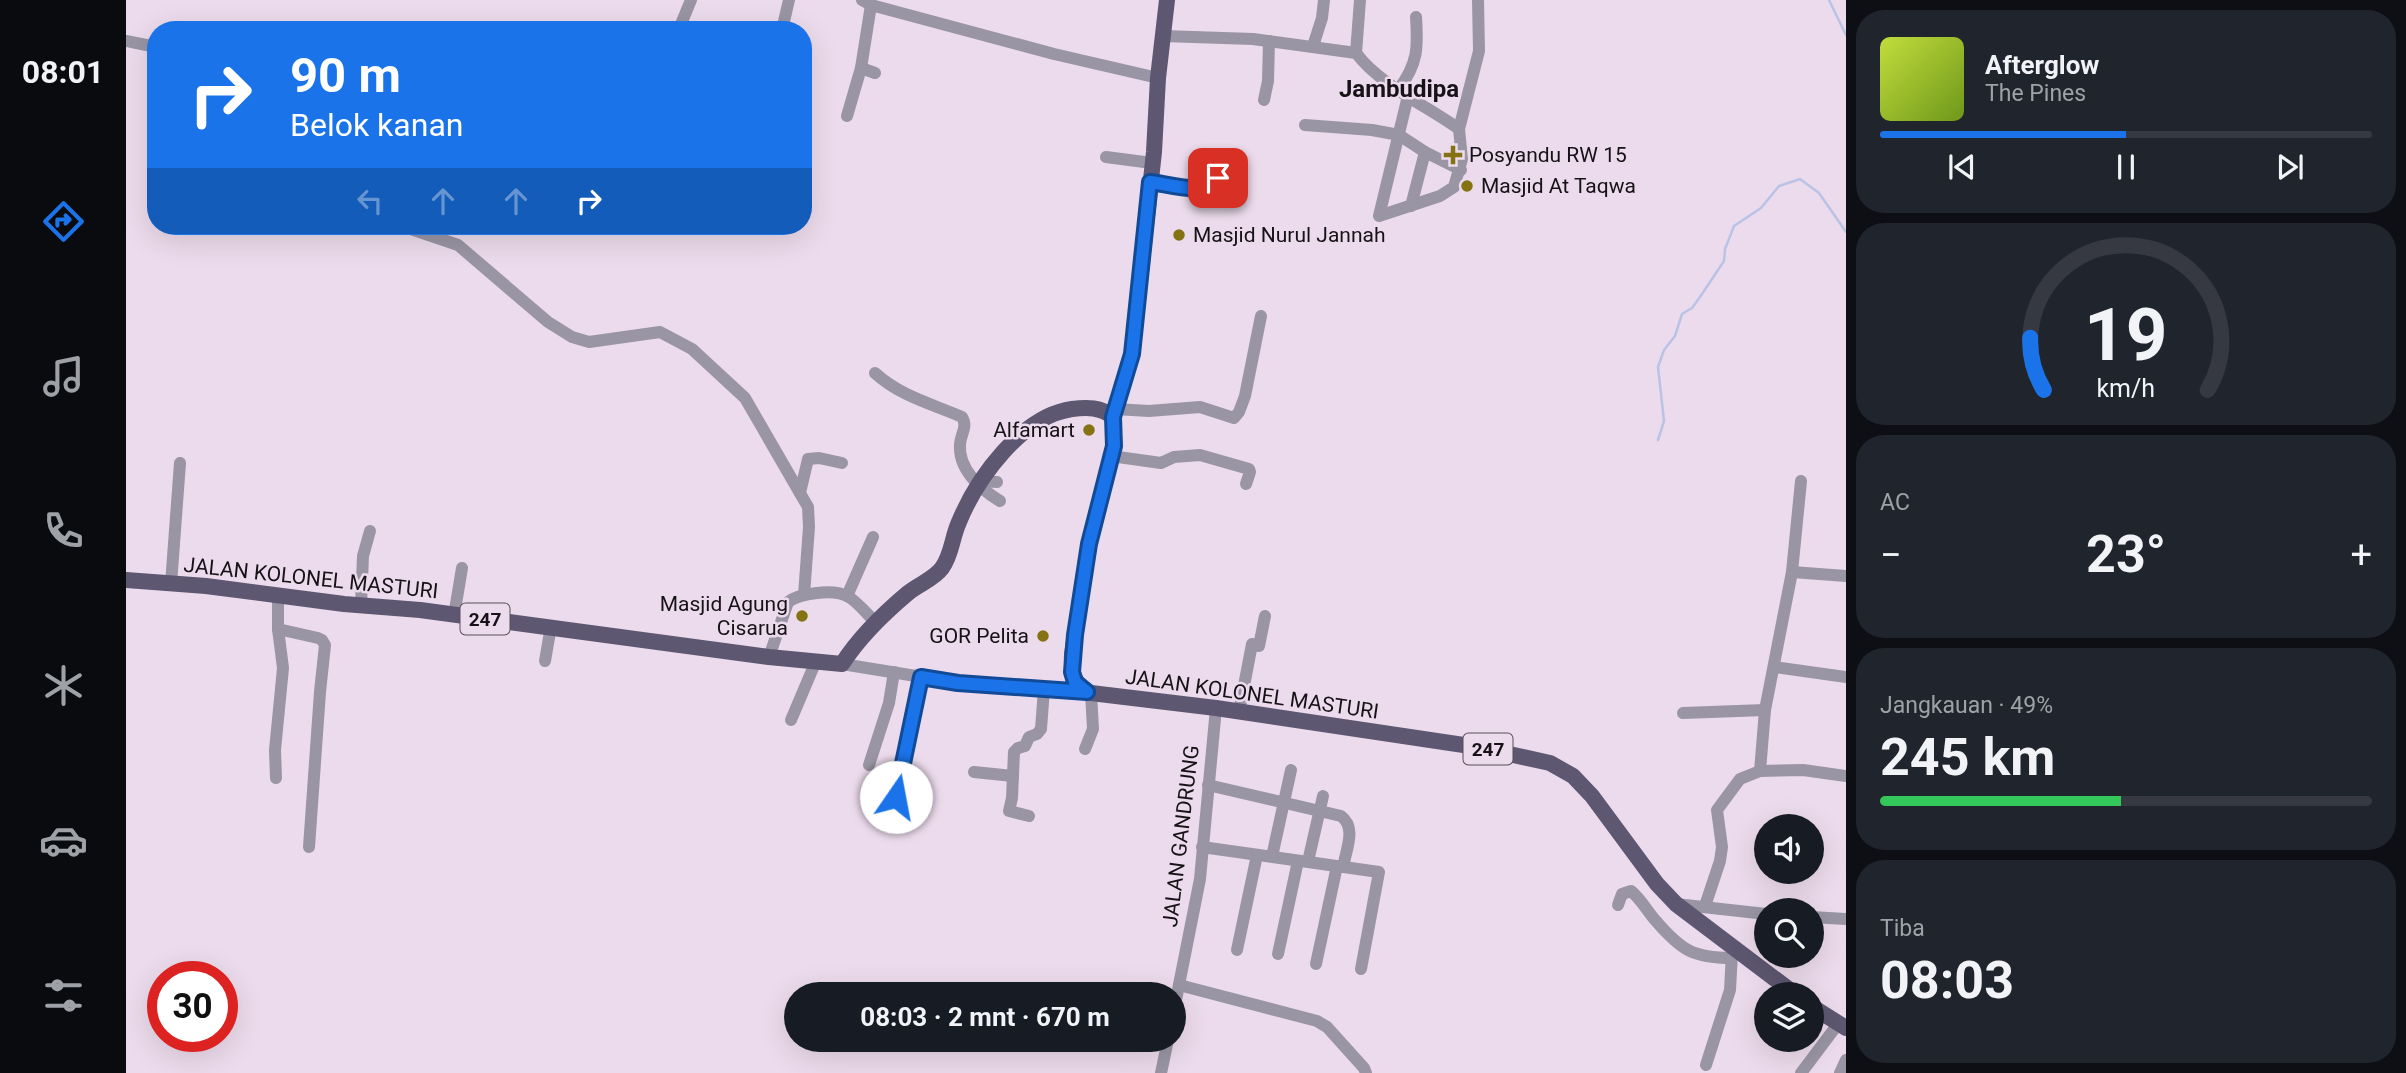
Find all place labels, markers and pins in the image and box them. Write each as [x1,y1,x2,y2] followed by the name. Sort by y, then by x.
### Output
[1469,143,1627,167] place label: Posyandu RW 15
[1443,145,1463,165] marker: Posyandu RW 15
[1188,148,1248,208] pin
[1481,174,1636,198] place label: Masjid At Taqwa
[1459,178,1475,194] marker: Masjid At Taqwa
[1193,223,1386,247] place label: Masjid Nurul Jannah
[1171,227,1187,243] marker: Masjid Nurul Jannah
[993,418,1075,442] place label: Alfamart
[1081,422,1097,438] marker: Alfamart
[660,592,788,640] place label: Masjid Agung Cisarua
[794,608,810,624] marker: Masjid Agung Cisarua
[929,624,1029,648] place label: GOR Pelita
[1035,628,1051,644] marker: GOR Pelita

